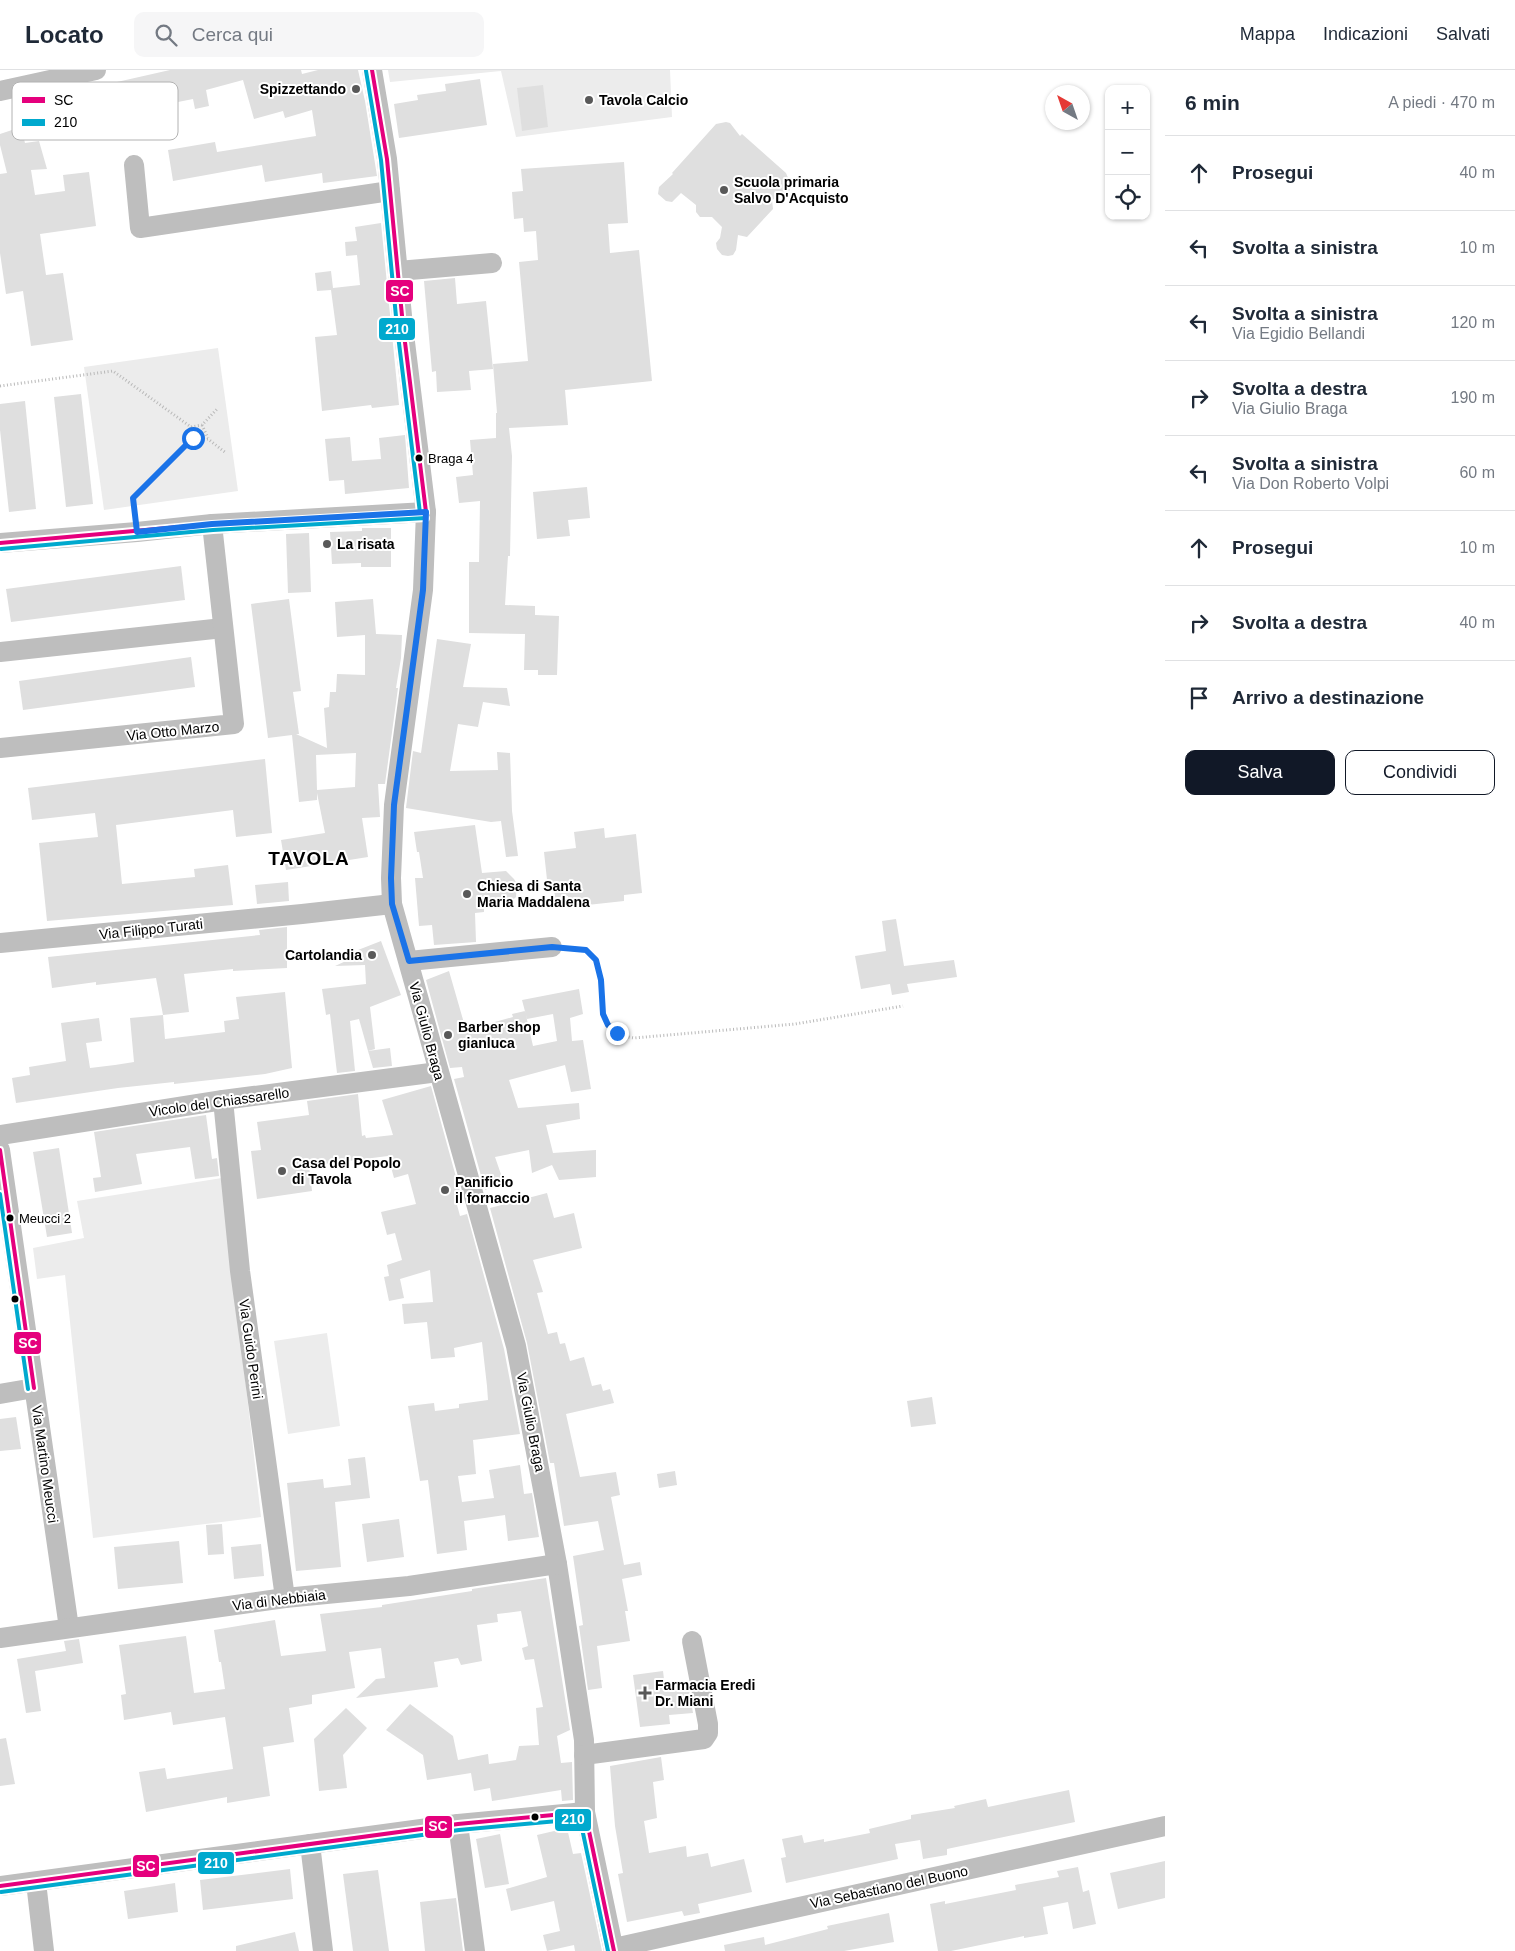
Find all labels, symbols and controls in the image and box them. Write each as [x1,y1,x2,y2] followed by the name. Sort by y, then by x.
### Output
[134,12,484,57] search box
[25,21,104,48] text: Locato
[152,21,180,49] icon: search
[192,24,273,45] text: Cerca qui
[1240,24,1295,44] text: Mappa
[1323,24,1408,44] text: Indicazioni
[1436,24,1490,44] text: Salvati
[260,81,346,97] place label: Spizzettando
[12,82,178,140] legend
[350,83,362,95] marker: Spizzettando
[1045,85,1090,130] north arrow
[1105,85,1150,220] map controls
[1105,85,1150,130] button: +
[1185,91,1240,114] text: 6 min
[54,92,73,108] text: SC
[599,92,688,108] place label: Tavola Calcio
[583,94,595,106] marker: Tavola Calcio
[1388,94,1495,111] text: A piedi · 470 m
[54,114,78,130] text: 210
[1105,130,1150,175] button: −
[1185,159,1213,187] icon: ahead
[1232,162,1313,183] text: Prosegui
[1459,164,1495,181] text: 40 m
[734,174,849,206] place label: Scuola primaria Salvo D'Acquisto
[1105,175,1150,220] button: locate
[718,184,730,196] marker: Scuola primaria Salvo D'Acquisto
[1185,234,1213,262] icon: left
[1232,237,1378,258] text: Svolta a sinistra
[1459,239,1495,256] text: 10 m
[385,279,414,303] line badge: SC
[390,283,410,299] text: SC
[1232,303,1378,324] text: Svolta a sinistra
[1185,309,1213,337] icon: left
[1451,314,1495,331] text: 120 m
[378,317,416,341] line badge: 210
[385,321,409,337] text: 210
[1232,325,1365,342] text: Via Egidio Bellandi
[1232,378,1367,399] text: Svolta a destra
[1185,384,1213,412] icon: right
[1451,389,1495,406] text: 190 m
[1232,400,1347,417] text: Via Giulio Braga
[182,427,205,450] route start
[428,451,474,466] place label: Braga 4
[414,453,424,463] marker: Braga 4
[1232,453,1378,474] text: Svolta a sinistra
[1185,459,1213,487] icon: left
[1459,464,1495,481] text: 60 m
[1232,475,1389,492] text: Via Don Roberto Volpi
[1185,534,1213,562] icon: ahead
[337,536,395,552] place label: La risata
[1232,537,1313,558] text: Prosegui
[321,538,333,550] marker: La risata
[1459,539,1495,556] text: 10 m
[1185,609,1213,637] icon: right
[1232,612,1367,633] text: Svolta a destra
[1459,614,1495,631] text: 40 m
[1185,684,1213,712] icon: arrive
[1232,687,1424,708] text: Arrivo a destinazione
[126,718,220,744] street label: Via Otto Marzo
[1185,750,1335,795] button: Salva
[1345,750,1495,795] button: Condividi
[268,848,350,869] district label: TAVOLA
[477,878,590,910] place label: Chiesa di Santa Maria Maddalena
[461,888,473,900] marker: Chiesa di Santa Maria Maddalena
[98,916,204,942] street label: Via Filippo Turati
[285,947,362,963] place label: Cartolandia
[366,949,378,961] marker: Cartolandia
[406,980,448,1082] street label: Via Giulio Braga
[458,1019,540,1051] place label: Barber shop gianluca
[606,1022,629,1045] route end
[442,1029,454,1041] marker: Barber shop gianluca
[148,1084,290,1120] street label: Vicolo del Chiassarello
[292,1155,401,1187] place label: Casa del Popolo di Tavola
[276,1165,288,1177] marker: Casa del Popolo di Tavola
[455,1174,530,1206] place label: Panificio il fornaccio
[439,1184,451,1196] marker: Panificio il fornaccio
[19,1211,71,1226] place label: Meucci 2
[5,1213,15,1223] marker: Meucci 2
[10,1294,20,1304] unlabelled marker
[236,1298,266,1400] street label: Via Guido Perini
[13,1331,42,1355] line badge: SC
[18,1335,38,1351] text: SC
[514,1371,549,1473] street label: Via Giulio Braga
[29,1404,61,1524] street label: Via Martino Meucci
[231,1586,327,1614] street label: Via di Nebbiaia
[655,1677,755,1709] place label: Farmacia Eredi Dr. Miani
[639,1687,651,1699] marker: Farmacia Eredi Dr. Miani
[554,1808,592,1832] line badge: 210
[561,1811,585,1827] text: 210
[530,1812,540,1822] unlabelled marker
[424,1815,453,1839] line badge: SC
[428,1818,448,1834] text: SC
[197,1851,235,1875] line badge: 210
[132,1854,160,1878] line badge: SC
[204,1855,228,1871] text: 210
[136,1858,156,1874] text: SC
[809,1862,970,1912] street label: Via Sebastiano del Buono

